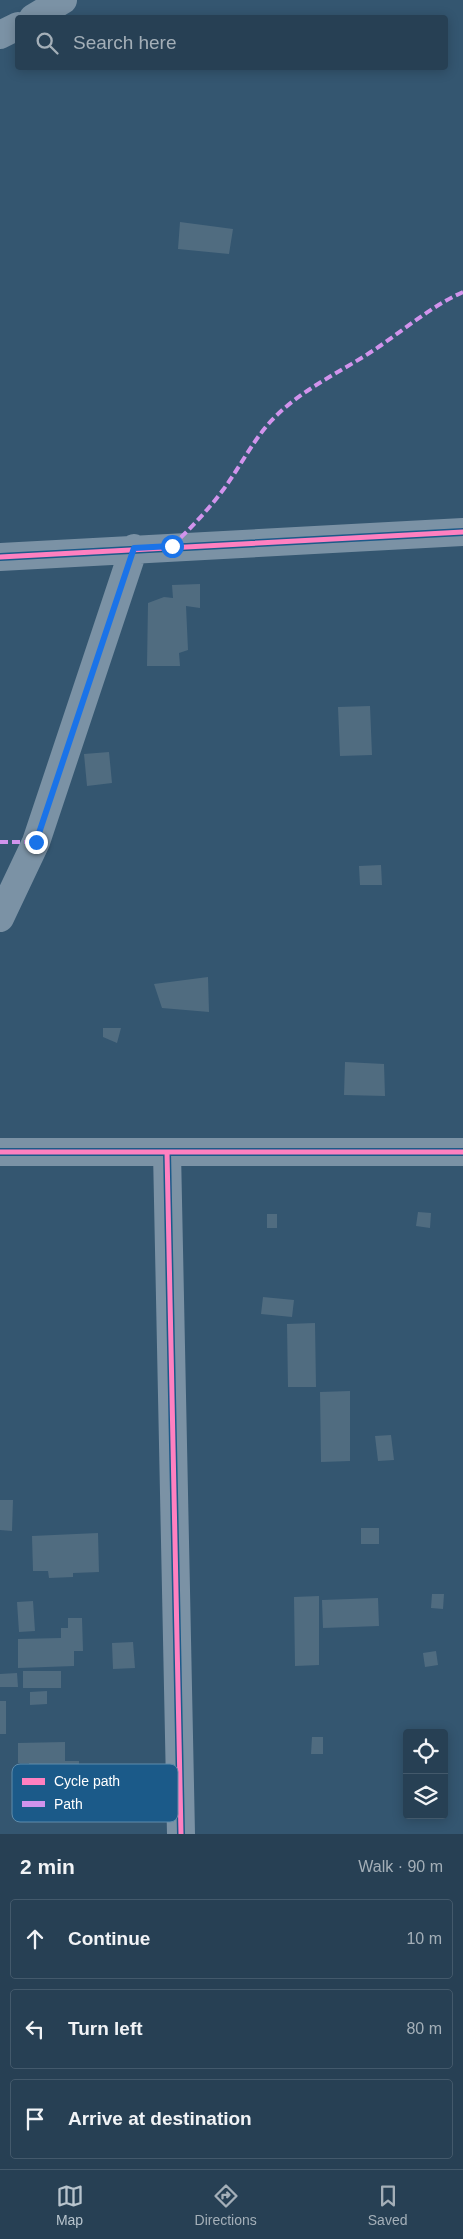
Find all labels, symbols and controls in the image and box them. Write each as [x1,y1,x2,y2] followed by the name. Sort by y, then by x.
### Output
[15,15,448,70] search box
[33,29,61,57] icon: search
[73,32,177,53] text: Search here
[161,535,184,558] route start
[25,831,48,854] route end
[403,1729,448,1819] map controls
[403,1729,448,1774] button: locate
[12,1764,178,1822] legend
[54,1773,120,1789] text: Cycle path
[403,1774,448,1819] button: layers
[54,1796,83,1812] text: Path
[20,1855,75,1878] text: 2 min
[358,1858,443,1875] text: Walk · 90 m
[21,1925,49,1953] icon: ahead
[68,1928,150,1949] text: Continue
[406,1930,442,1947] text: 10 m
[21,2015,49,2043] icon: left
[68,2018,143,2039] text: Turn left
[406,2020,442,2037] text: 80 m
[21,2105,49,2133] icon: arrive
[68,2108,252,2129] text: Arrive at destination
[56,2182,84,2228] tab: Map
[195,2182,257,2228] tab: Directions
[368,2182,407,2228] tab: Saved

